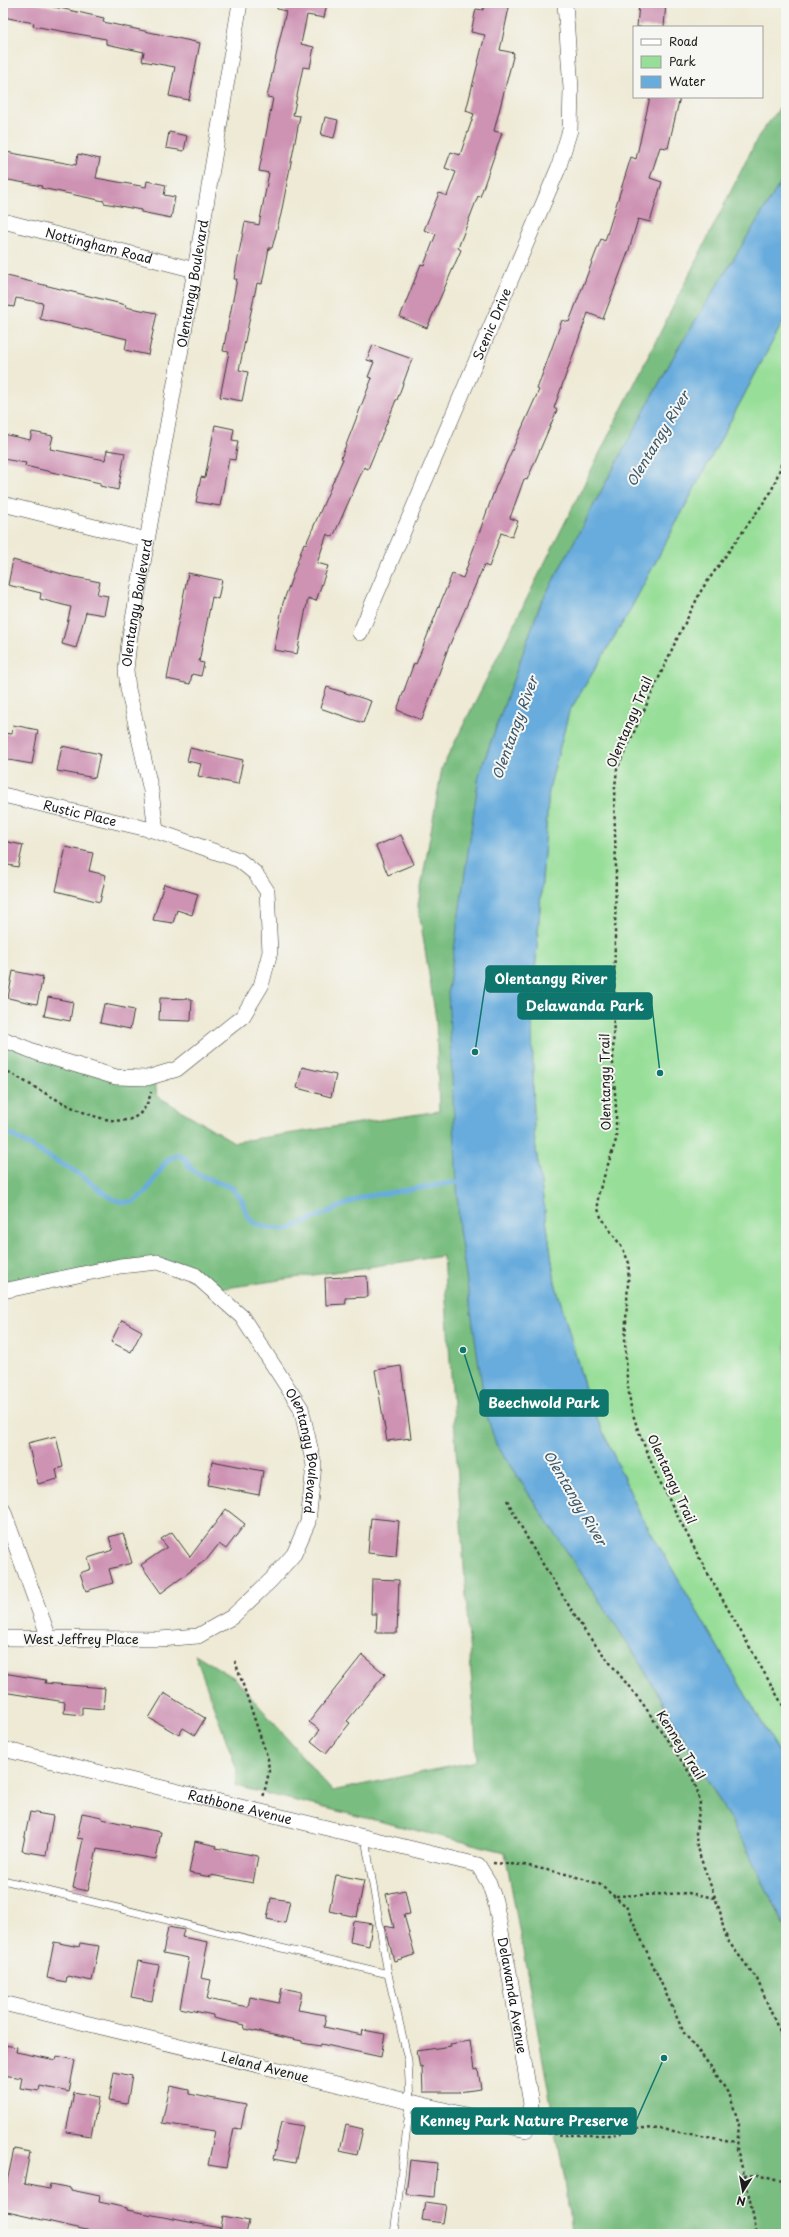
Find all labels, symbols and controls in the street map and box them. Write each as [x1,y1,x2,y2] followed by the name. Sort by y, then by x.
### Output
[633,26,763,98] legend
[669,32,698,50] text: Road
[669,52,696,70] text: Park
[669,72,706,90] text: Water
[171,218,212,349] street label: Olentangy Boulevard
[44,222,155,268] street label: Nottingham Road
[468,285,515,363] street label: Scenic Drive
[621,386,695,490] water label: Olentangy River
[116,537,156,668] street label: Olentangy Boulevard
[486,672,543,782] water label: Olentangy River
[601,673,656,770] street label: Olentangy Trail
[41,795,119,830] street label: Rustic Place
[486,966,615,992] callout: Olentangy River
[495,968,608,989] text: Olentangy River
[518,993,652,1019] callout: Delawanda Park
[526,995,645,1016] text: Delawanda Park
[594,1033,615,1131] street label: Olentangy Trail
[281,1384,324,1515] street label: Olentangy Boulevard
[480,1390,608,1416] callout: Beechwold Park
[488,1392,600,1413] text: Beechwold Park
[643,1431,702,1527] street label: Olentangy Trail
[539,1446,613,1551] water label: Olentangy River
[23,1629,139,1648] street label: West Jeffrey Place
[652,1706,710,1783] street label: Kenney Trail
[186,1785,294,1828] street label: Rathbone Avenue
[493,1935,532,2055] street label: Delawanda Avenue
[219,2046,311,2087] street label: Leland Avenue
[412,2108,636,2134] callout: Kenney Park Nature Preserve
[420,2110,629,2131] text: Kenney Park Nature Preserve
[723,2171,763,2211] north arrow
[735,2192,747,2210] text: N

